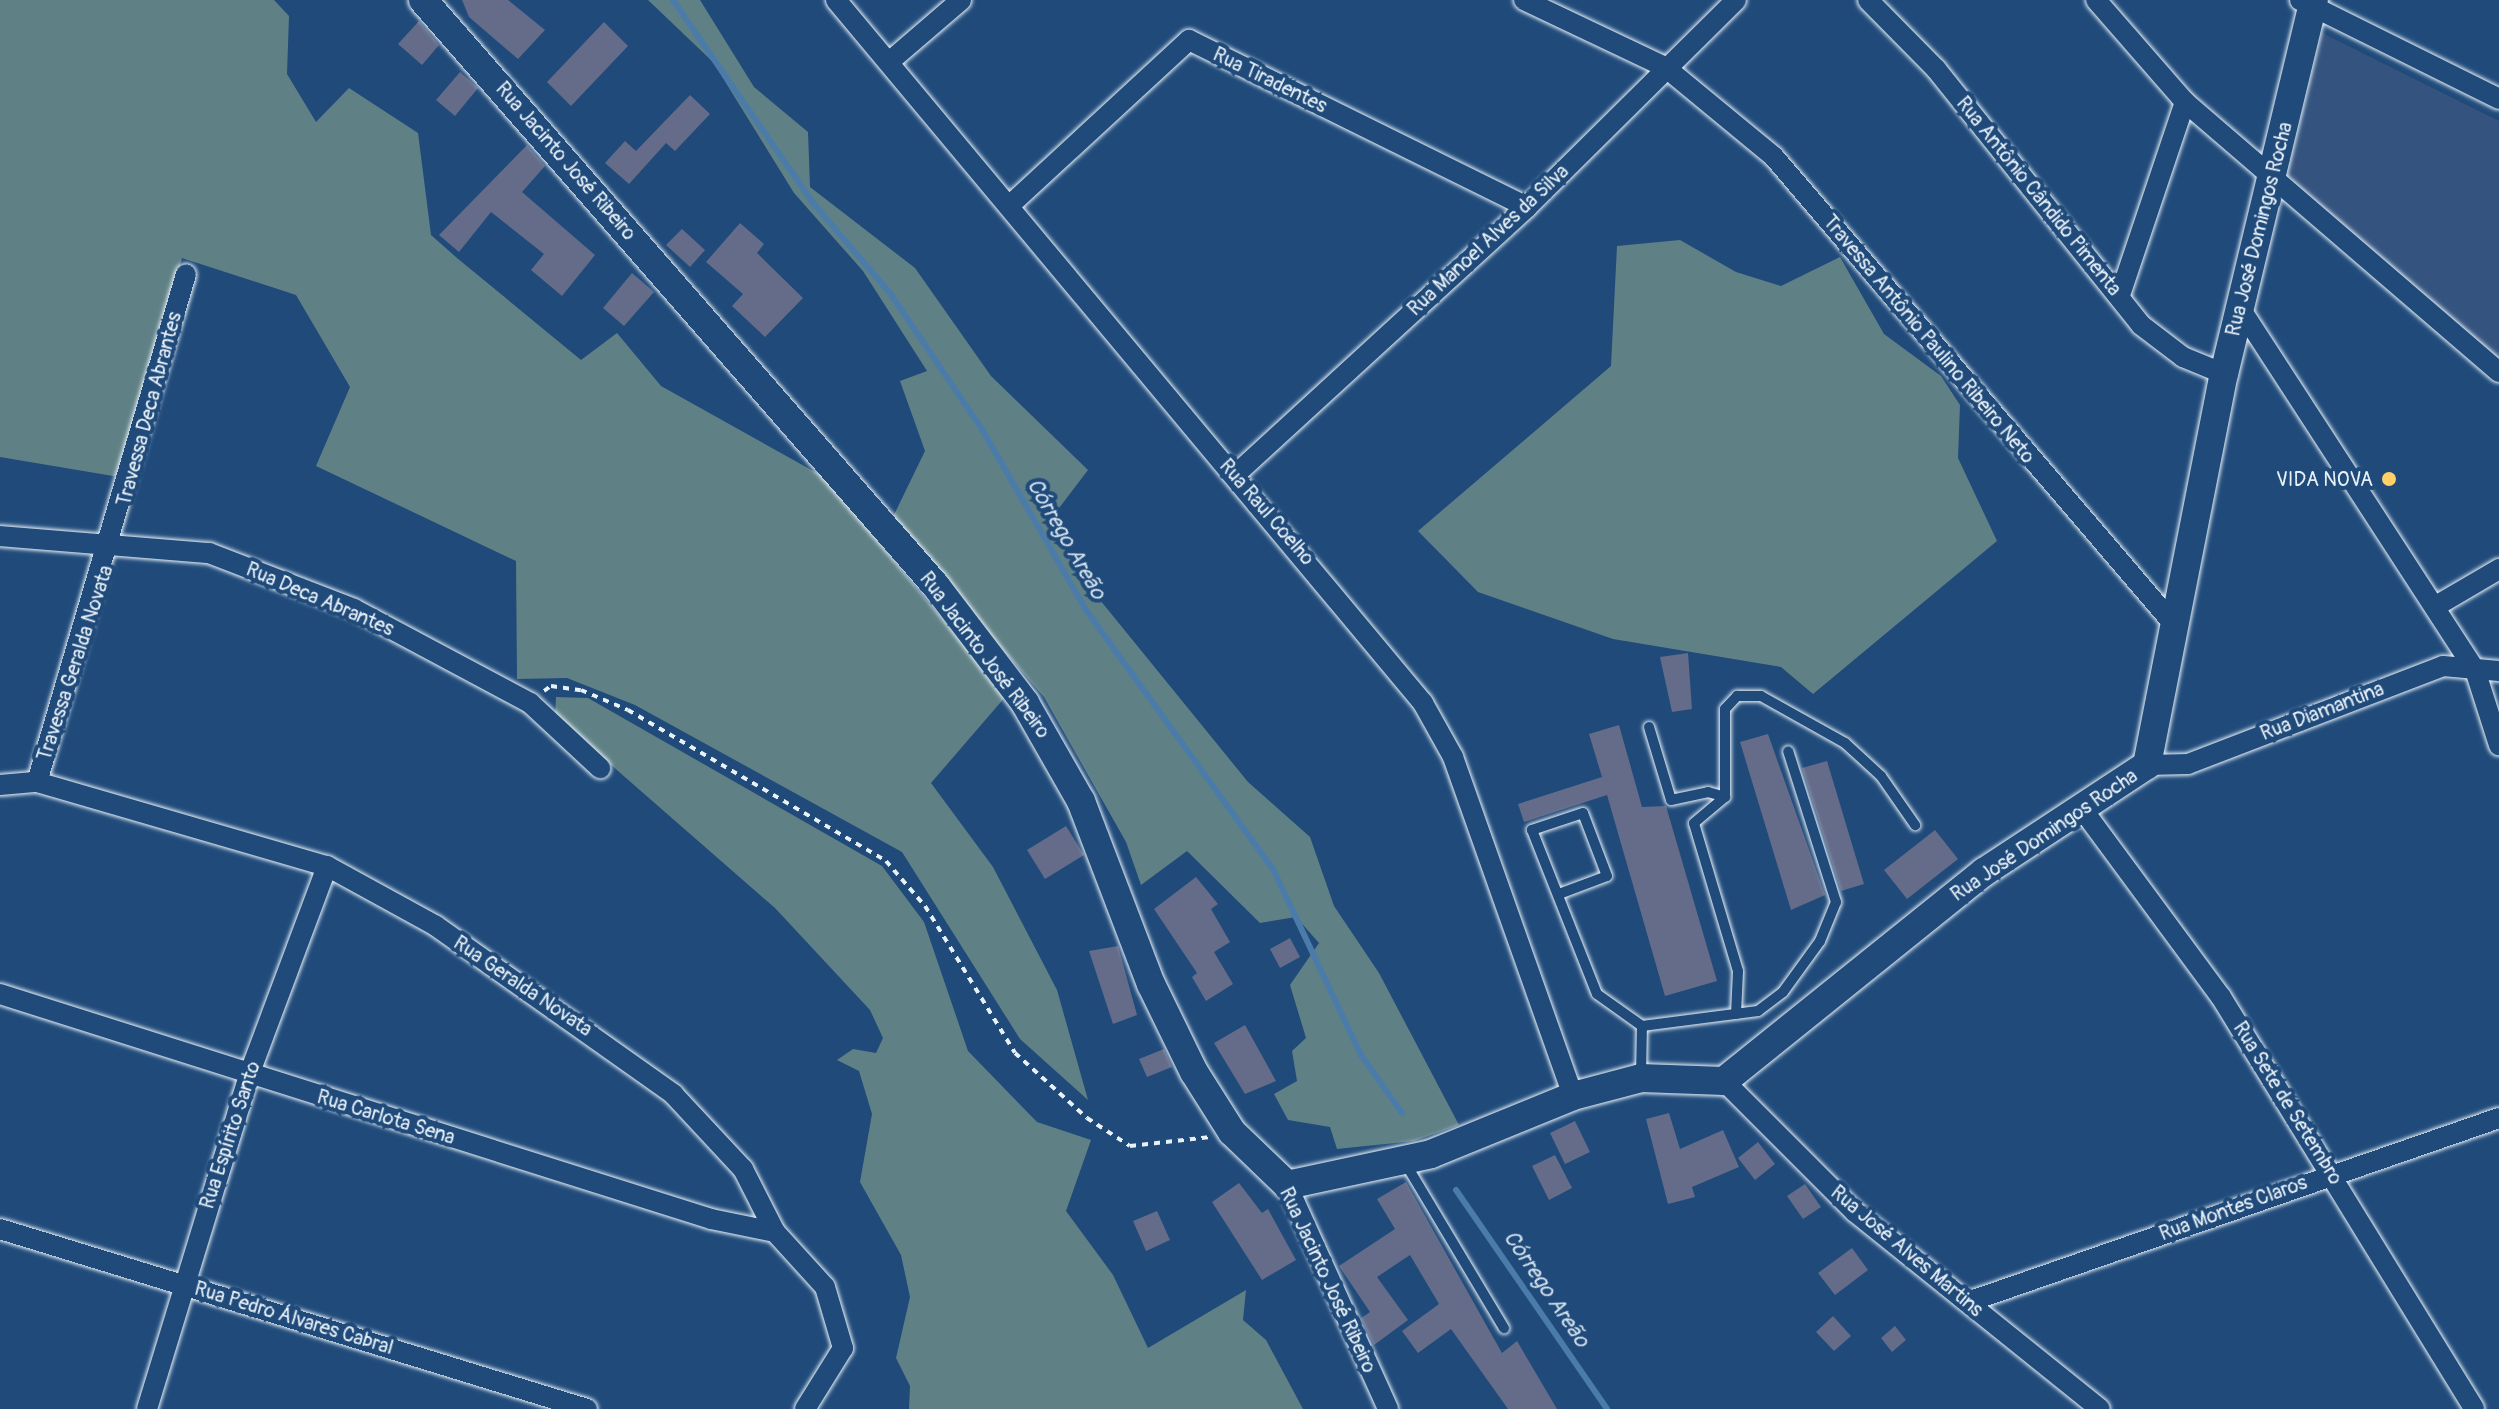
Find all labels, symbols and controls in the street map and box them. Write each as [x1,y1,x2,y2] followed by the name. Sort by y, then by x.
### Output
[1209,42,1331,118] street label: Rua Tiradentes
[491,77,641,245] street label: Rua Jacinto José Ribeiro
[1951,92,2127,300] street label: Rua Antônio Cândido Pimenta
[2221,119,2297,339] street label: Rua José Domingos Rocha
[1403,159,1573,321] street label: Rua Manoel Alves da Silva
[1818,210,2040,468] street label: Travessa Antônio Paulino Ribeiro Neto
[112,309,186,509] street label: Travessa Deca Abrantes
[1214,454,1320,570] street label: Rua Raul Coelho
[2276,467,2373,491] place label: VIDA NOVA
[2380,470,2398,488] marker: VIDA NOVA
[1021,474,1111,604] water label: Córrego Areão
[243,557,397,641] street label: Rua Deca Abrantes
[32,562,118,764] street label: Travessa Geralda Novata
[915,567,1055,743] street label: Rua Jacinto José Ribeiro
[2257,676,2387,746] street label: Rua Diamantina
[1946,764,2142,906] street label: Rua José Domingos Rocha
[449,931,597,1041] street label: Rua Geralda Novata
[2228,1017,2348,1189] street label: Rua Sete de Setembro
[195,1058,265,1212] street label: Rua Espírito Santo
[314,1085,458,1149] street label: Rua Carlota Sena
[2156,1170,2310,1246] street label: Rua Montes Claros
[1826,1180,1988,1322] street label: Rua José Alves Martins
[1274,1183,1382,1377] street label: Rua Jacinto José Ribeiro
[1497,1226,1595,1352] water label: Córrego Areão
[192,1276,396,1360] street label: Rua Pedro Álvares Cabral

